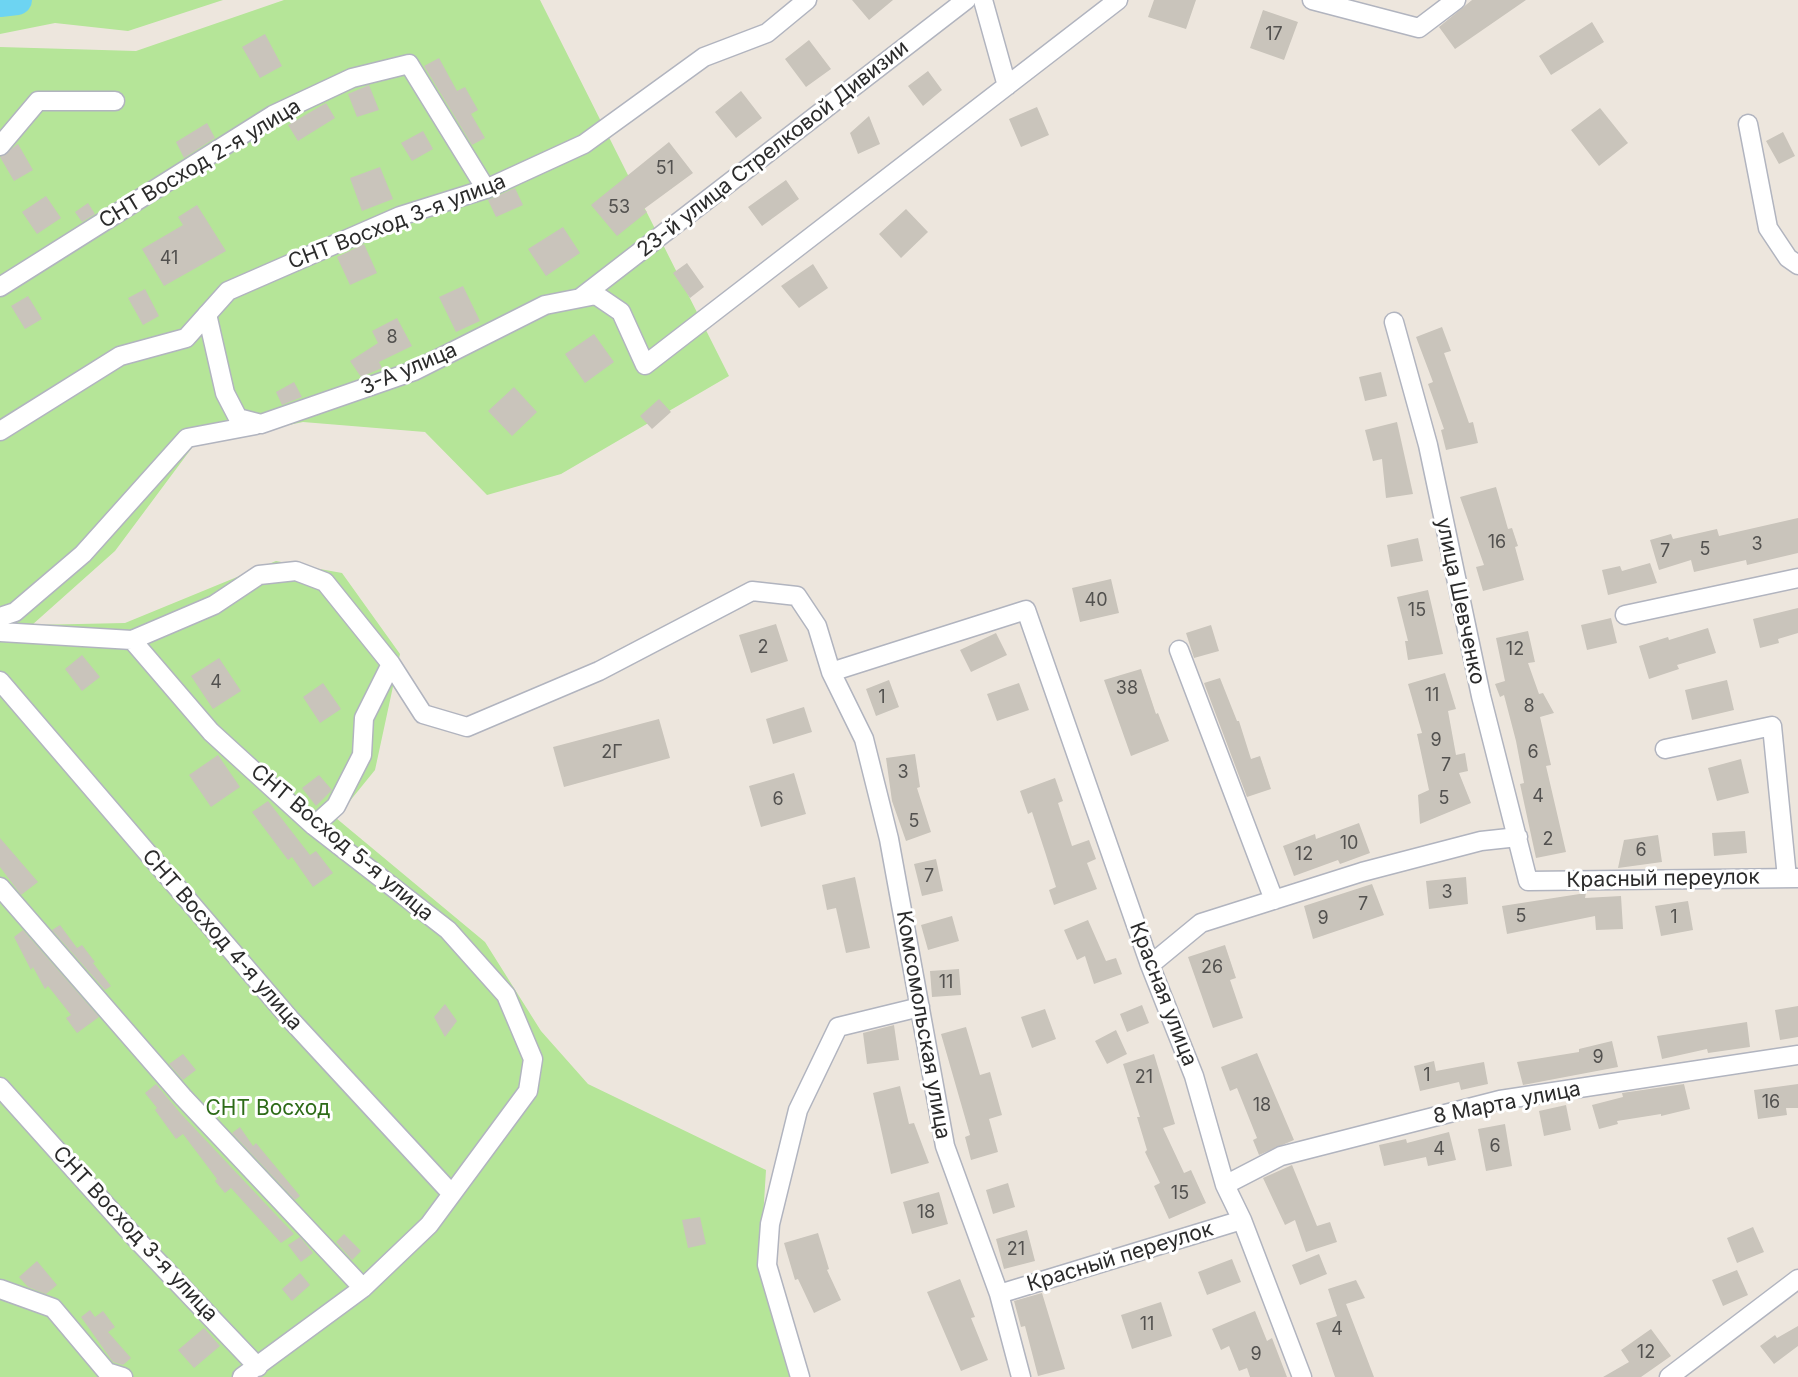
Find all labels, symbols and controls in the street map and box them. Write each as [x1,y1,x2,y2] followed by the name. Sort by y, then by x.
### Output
[1265,24,1283,46] house number: 17
[632,35,914,263] street label: 23-й улица Стрелковой Дивизии
[95,94,305,234] street label: СНТ Восход 2-я улица
[656,158,674,180] house number: 51
[285,169,509,275] street label: СНТ Восход 3-я улица
[608,197,630,219] house number: 53
[160,248,178,270] house number: 41
[386,327,398,349] house number: 8
[357,337,461,401] street label: 3-А улица
[1430,515,1490,687] street label: улица Шевченко
[1488,532,1506,554] house number: 16
[1751,534,1763,556] house number: 3
[1700,539,1710,561] house number: 5
[1660,541,1670,563] house number: 7
[1085,590,1107,612] house number: 40
[1408,600,1426,622] house number: 15
[758,637,768,659] house number: 2
[1506,639,1524,661] house number: 12
[210,672,222,694] house number: 4
[1116,678,1138,700] house number: 38
[1425,685,1439,707] house number: 11
[878,687,886,709] house number: 1
[1523,696,1535,718] house number: 8
[1430,730,1442,752] house number: 9
[601,742,623,764] house number: 2Г
[1527,742,1539,764] house number: 6
[1441,755,1451,777] house number: 7
[246,759,438,927] street label: СНТ Восход 5-я улица
[897,762,909,784] house number: 3
[1532,786,1544,808] house number: 4
[1439,788,1449,810] house number: 5
[772,789,784,811] house number: 6
[909,811,919,833] house number: 5
[1543,829,1553,851] house number: 2
[1340,833,1358,855] house number: 10
[1635,840,1647,862] house number: 6
[137,844,307,1036] street label: СНТ Восход 4-я улица
[1295,844,1313,866] house number: 12
[1566,865,1760,893] street label: Красный переулок
[924,866,934,888] house number: 7
[1441,882,1453,904] house number: 3
[1358,894,1368,916] house number: 7
[1516,906,1526,928] house number: 5
[1670,907,1678,929] house number: 1
[1317,908,1329,930] house number: 9
[890,909,956,1141] street label: Комсомольская улица
[1124,918,1202,1070] street label: Красная улица
[1201,957,1223,979] house number: 26
[939,972,953,994] house number: 11
[1592,1047,1604,1069] house number: 9
[1423,1065,1431,1087] house number: 1
[1135,1067,1153,1089] house number: 21
[1431,1076,1583,1130] street label: 8 Марта улица
[1762,1092,1780,1114] house number: 16
[1253,1095,1271,1117] house number: 18
[205,1096,331,1122] park label: СНТ Восход
[1489,1136,1501,1158] house number: 6
[1433,1139,1445,1161] house number: 4
[47,1141,223,1327] street label: СНТ Восход 3-я улица
[1171,1183,1189,1205] house number: 15
[917,1202,935,1224] house number: 18
[1024,1217,1216,1297] street label: Красный переулок
[1007,1239,1025,1261] house number: 21
[1140,1314,1154,1336] house number: 11
[1331,1319,1343,1341] house number: 4
[1637,1342,1655,1364] house number: 12
[1250,1344,1262,1366] house number: 9

